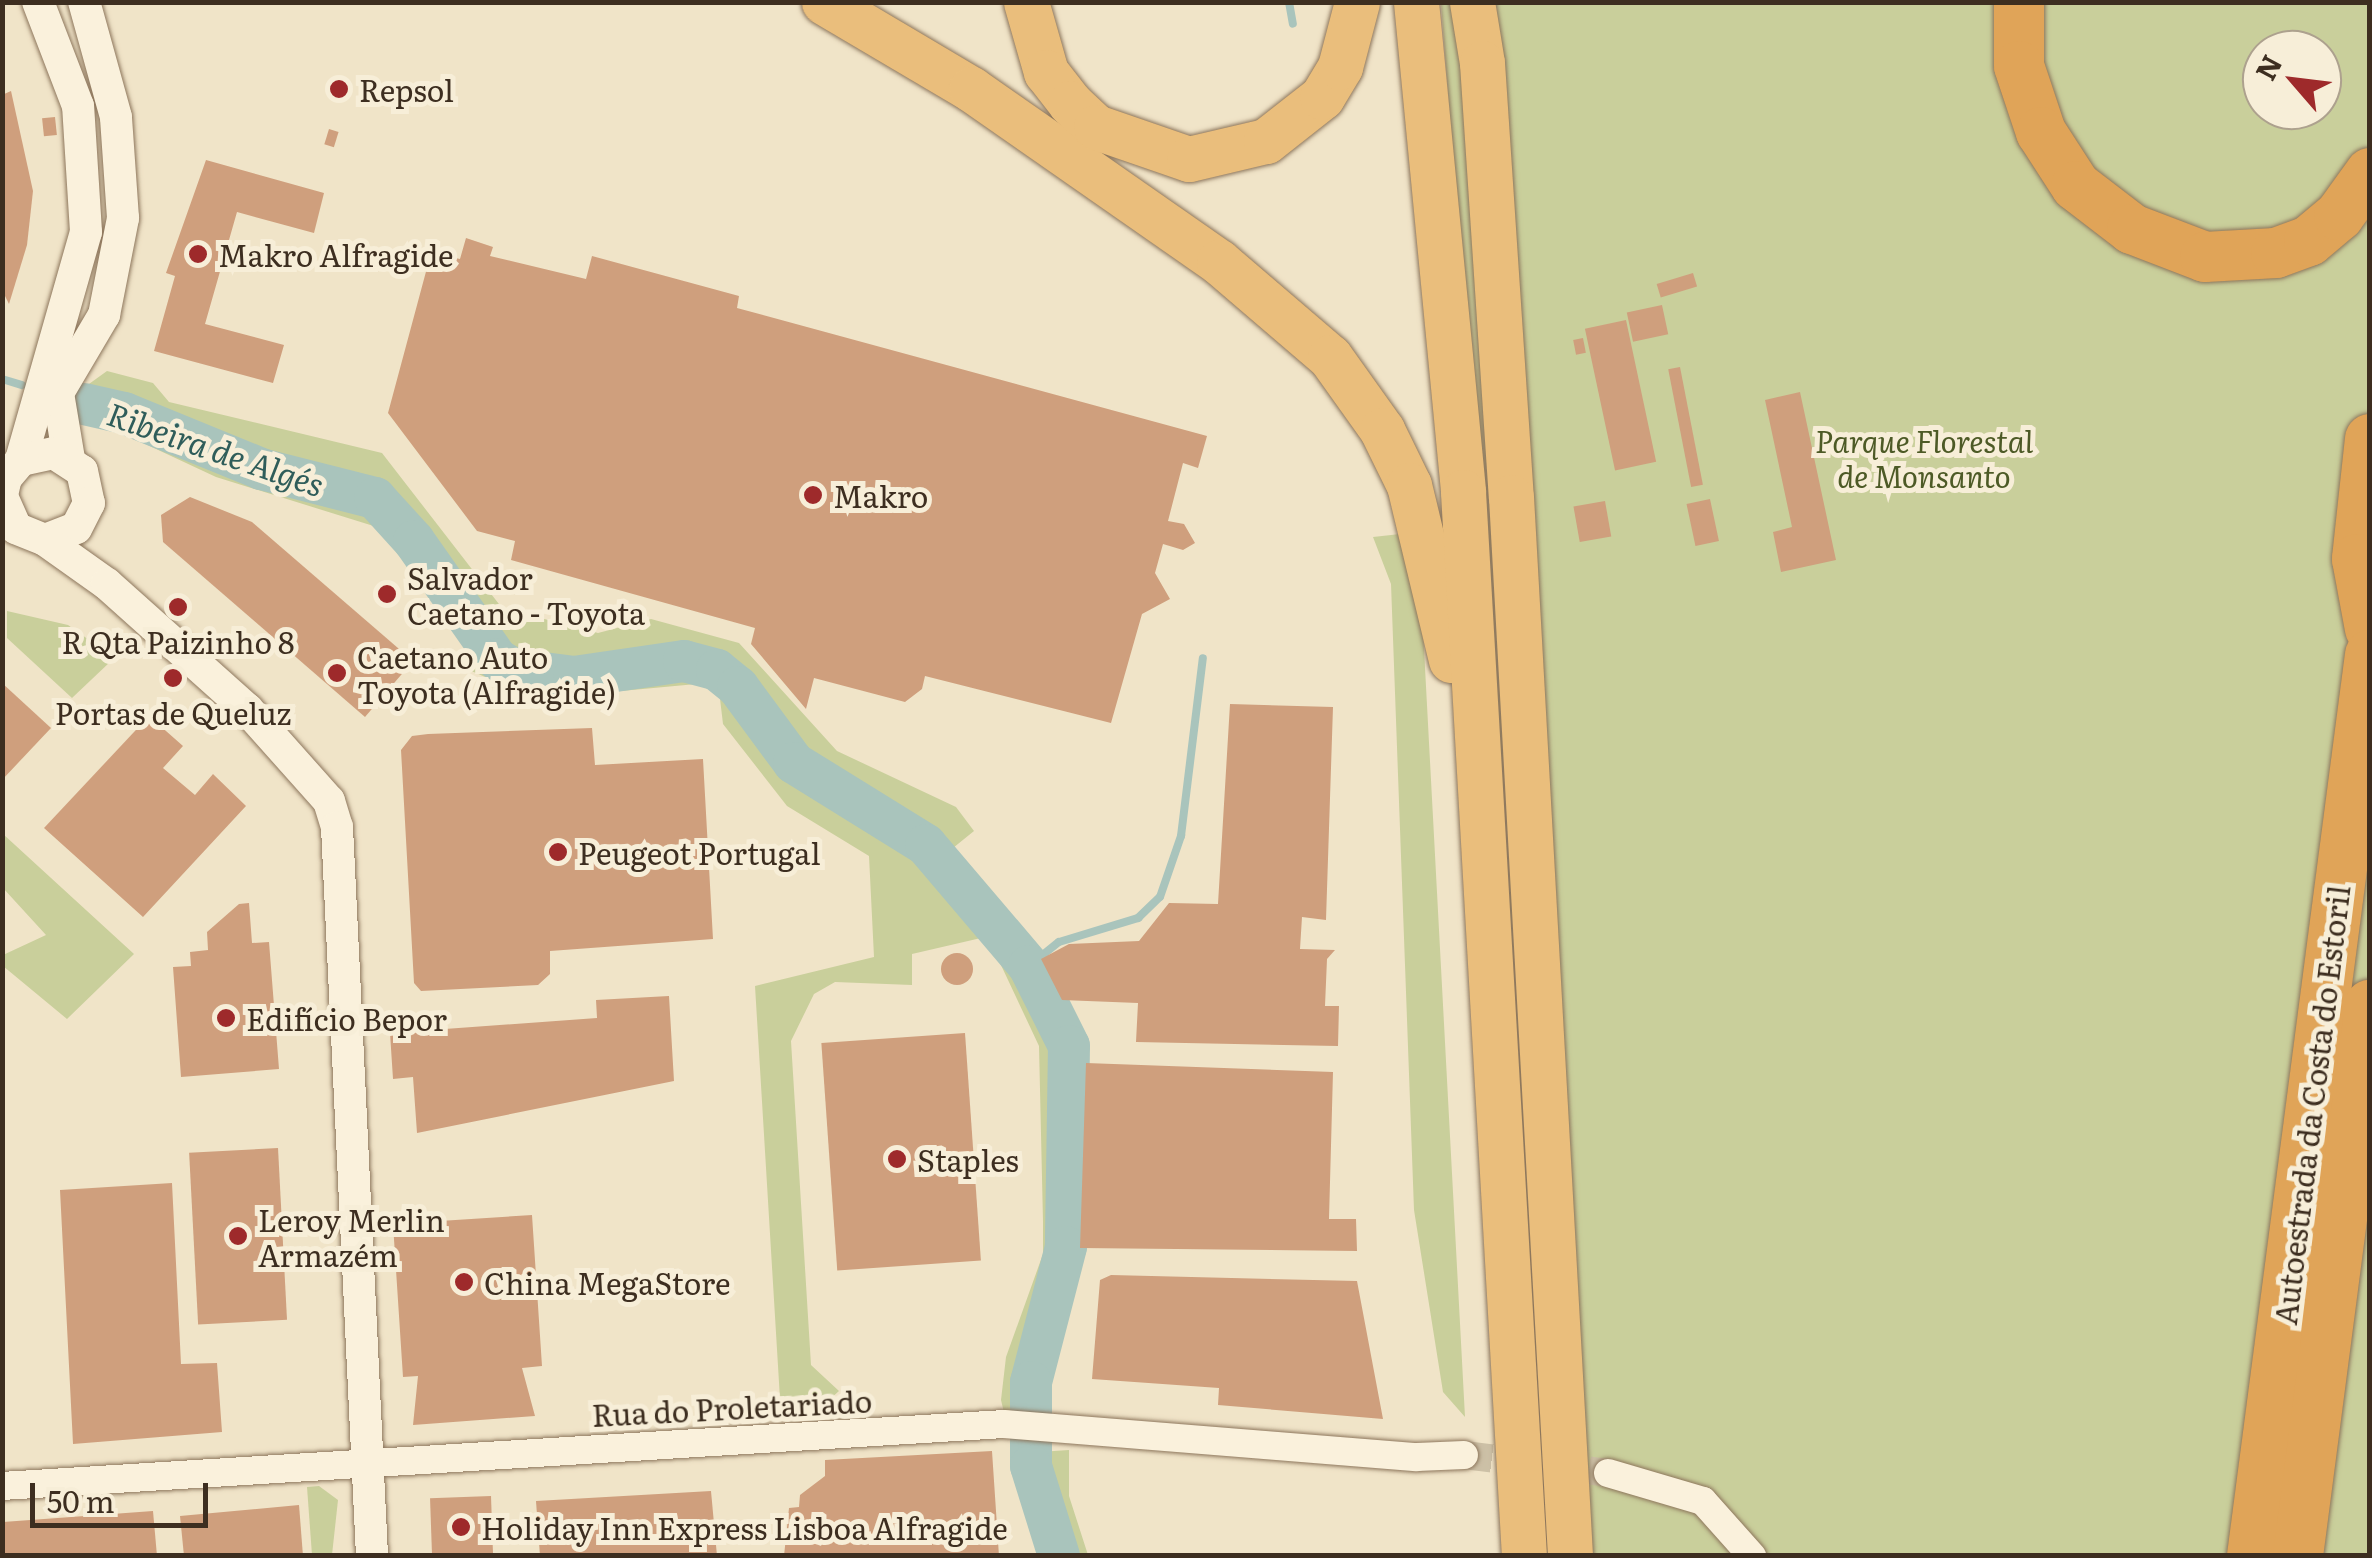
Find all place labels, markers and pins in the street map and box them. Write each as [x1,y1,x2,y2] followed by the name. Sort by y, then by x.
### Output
[359,71,454,107] place label: Repsol
[328,78,350,100] marker: Repsol
[218,236,454,272] place label: Makro Alfragide
[187,243,209,265] marker: Makro Alfragide
[833,477,928,513] place label: Makro
[802,484,824,506] marker: Makro
[407,559,645,630] place label: Salvador Caetano - Toyota
[376,583,398,605] marker: Salvador Caetano - Toyota
[167,596,189,618] marker: R Qta Paizinho 8
[62,623,294,659] place label: R Qta Paizinho 8
[357,638,616,708] place label: Caetano Auto Toyota (Alfragide)
[326,662,348,684] marker: Caetano Auto Toyota (Alfragide)
[162,667,184,689] marker: Portas de Queluz
[55,694,291,730] place label: Portas de Queluz
[578,834,820,870] place label: Peugeot Portugal
[547,841,569,863] marker: Peugeot Portugal
[246,1000,447,1036] place label: Edifício Bepor
[215,1007,237,1029] marker: Edifício Bepor
[917,1141,1019,1177] place label: Staples
[886,1148,908,1170] marker: Staples
[258,1201,445,1272] place label: Leroy Merlin Armazém
[227,1225,249,1247] marker: Leroy Merlin Armazém
[484,1264,731,1300] place label: China MegaStore
[453,1271,475,1293] marker: China MegaStore
[481,1509,1008,1545] place label: Holiday Inn Express Lisboa Alfragide
[450,1516,472,1538] marker: Holiday Inn Express Lisboa Alfragide

